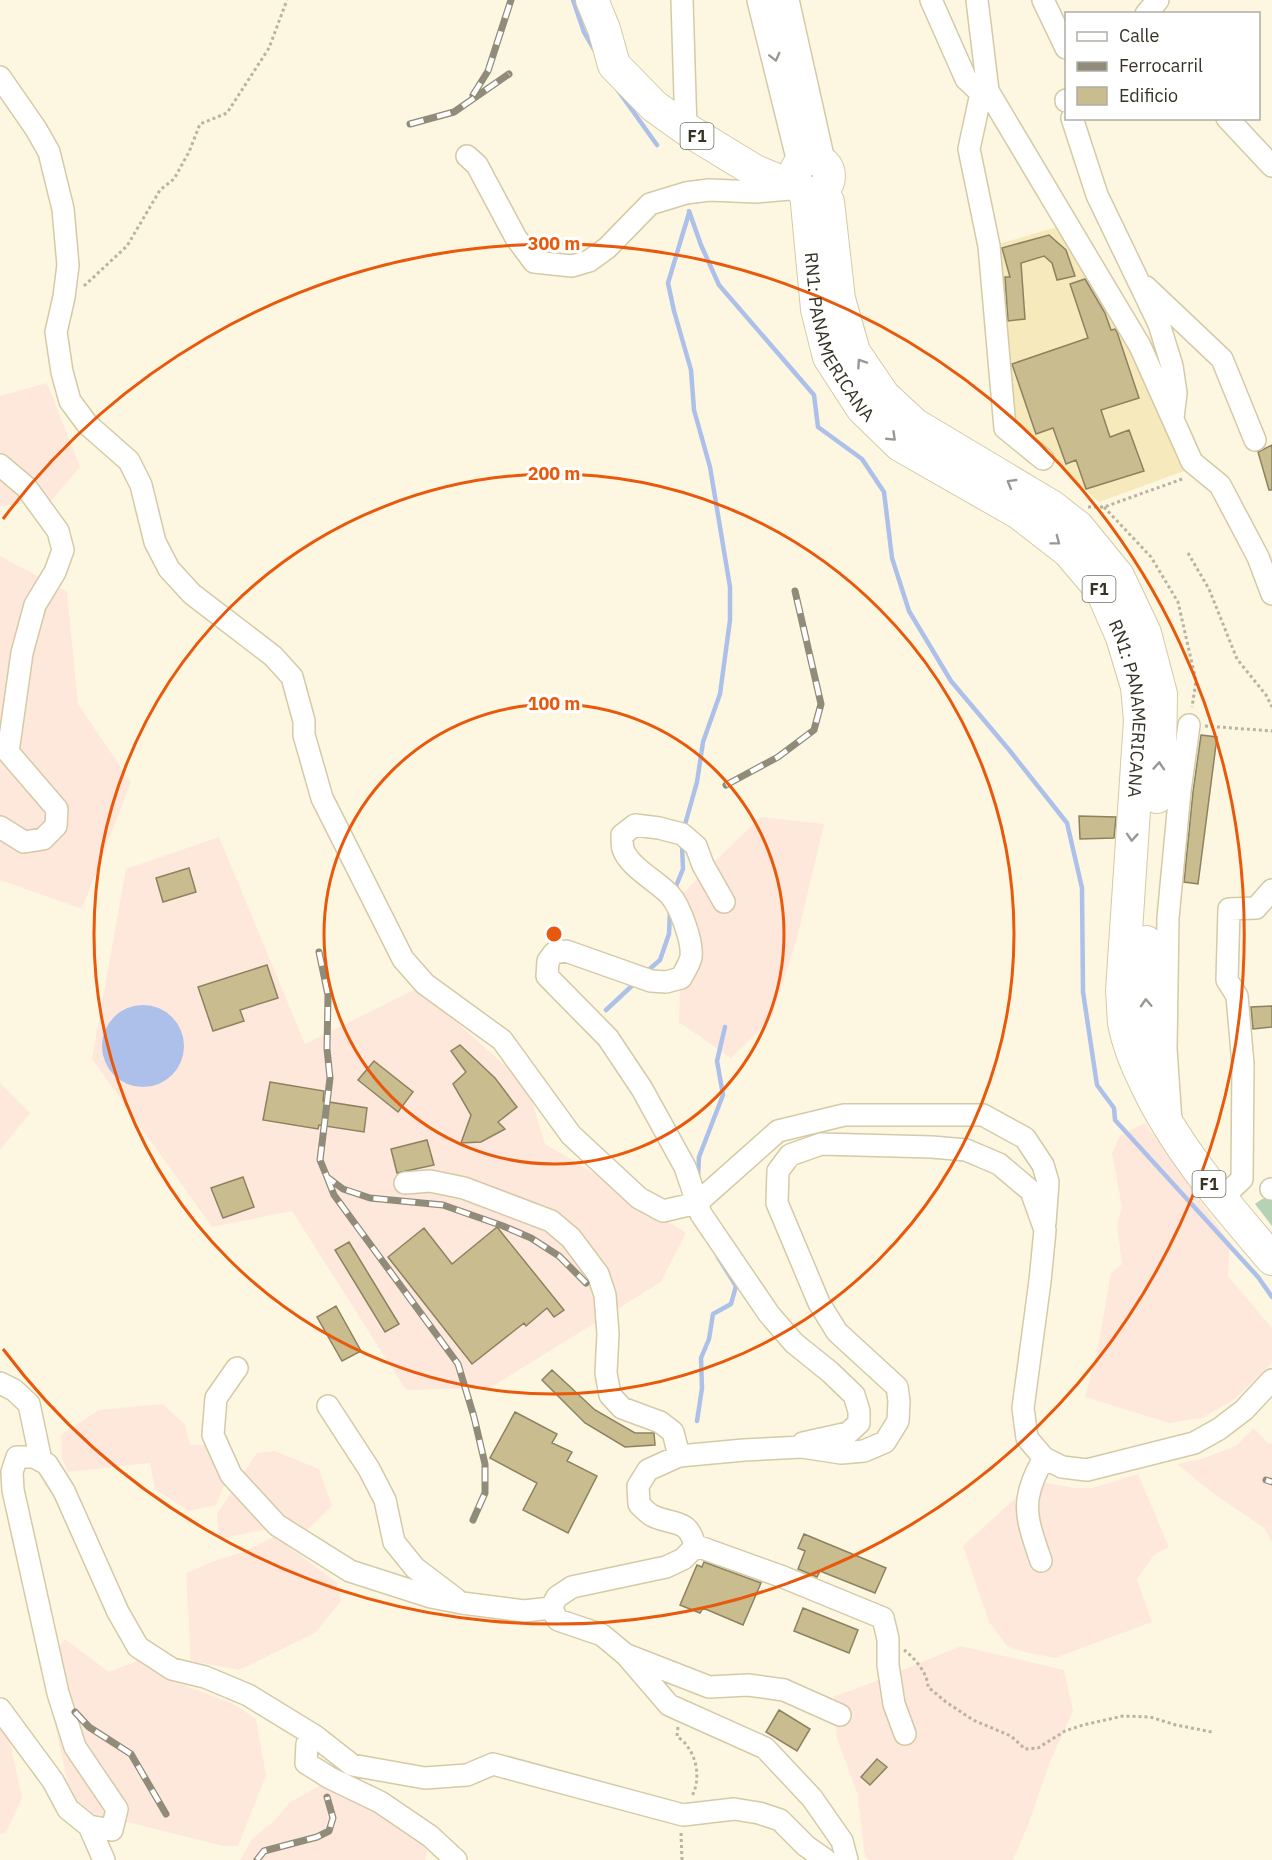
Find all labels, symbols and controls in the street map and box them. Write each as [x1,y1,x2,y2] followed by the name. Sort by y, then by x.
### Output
[1065,12,1260,120] legend
[1119,24,1159,47] text: Calle
[767,52,780,62] one-way arrow
[1119,54,1203,77] text: Ferrocarril
[1119,84,1178,107] text: Edificio
[680,123,714,149] road number: F1
[528,232,580,255] text: 300 m
[800,251,880,426] street label: RN1: PANAMERICANA
[857,358,868,369] one-way arrow
[885,430,895,441] one-way arrow
[528,462,580,485] text: 200 m
[1007,478,1017,490] one-way arrow
[1049,534,1060,545] one-way arrow
[1082,576,1116,602] road number: F1
[1104,616,1152,799] street label: RN1: PANAMERICANA
[528,692,580,715] text: 100 m
[1152,762,1165,771] one-way arrow
[1126,833,1139,842] one-way arrow
[544,924,564,944] centre of rings
[1139,998,1152,1007] one-way arrow
[1192,1171,1226,1197] road number: F1

